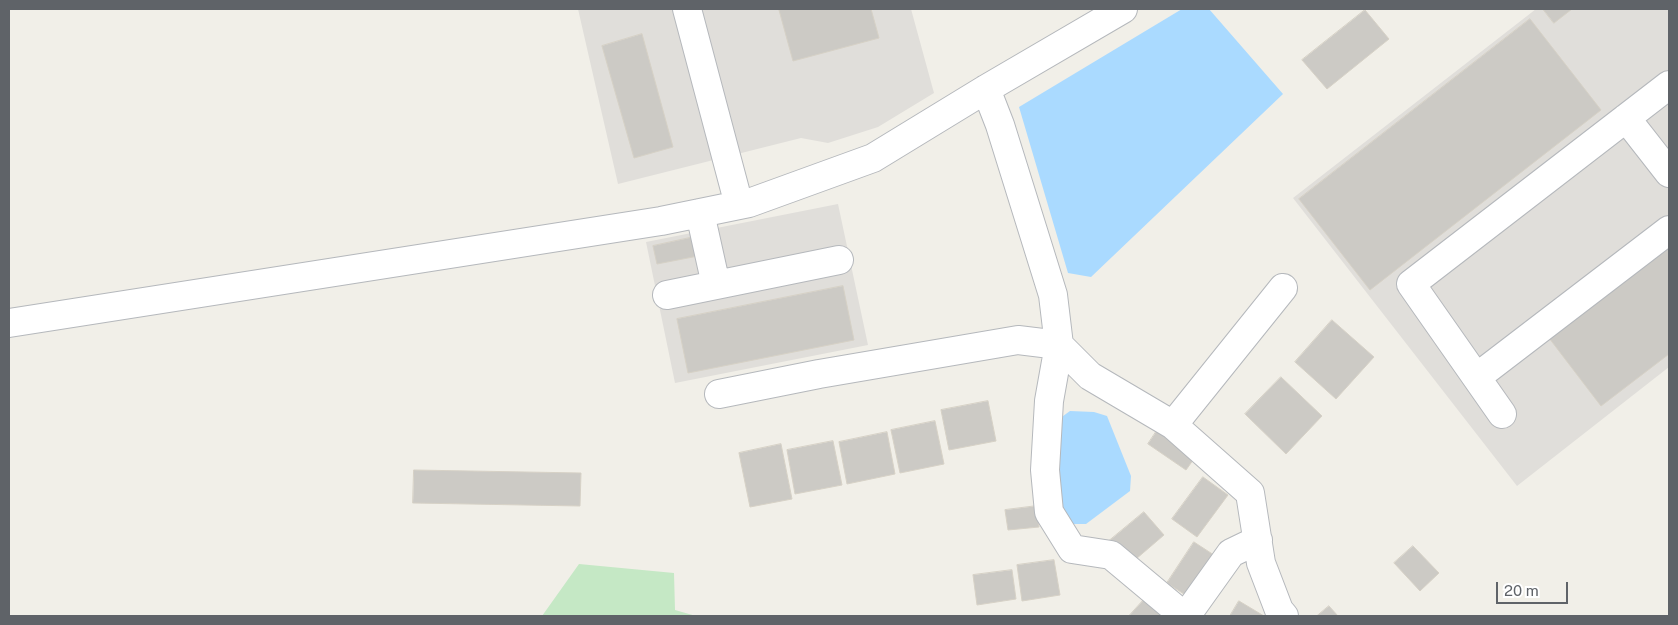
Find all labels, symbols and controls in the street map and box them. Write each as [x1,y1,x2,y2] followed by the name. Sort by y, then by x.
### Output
[1498,572,1570,604] scale bar
[1504,582,1539,599] text: 20 m

